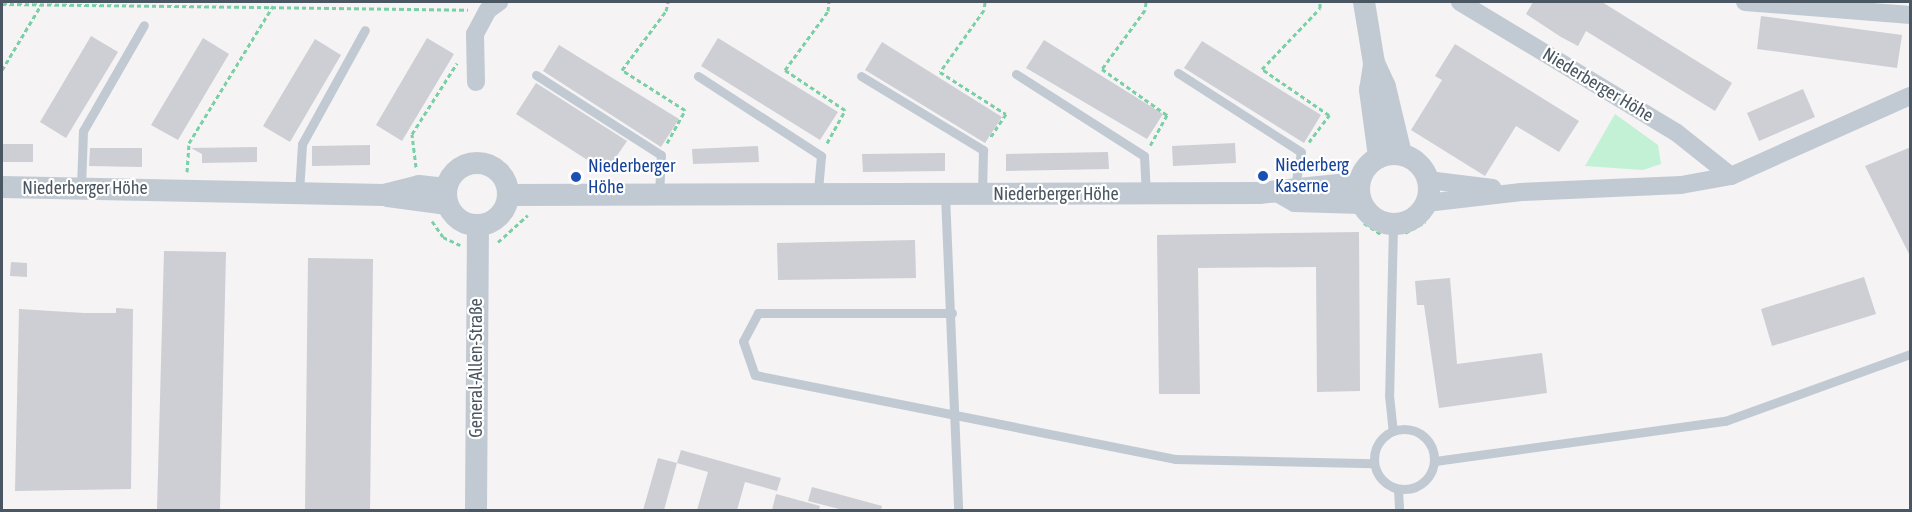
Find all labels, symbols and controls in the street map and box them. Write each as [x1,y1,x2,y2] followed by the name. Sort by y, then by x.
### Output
[1539,43,1657,127] street label: Niederberger Höhe
[1275,155,1349,198] place label: Niederberg Kaserne
[588,156,675,198] place label: Niederberger Höhe
[1256,169,1270,183] marker: Niederberg Kaserne
[569,170,583,184] marker: Niederberger Höhe
[22,177,148,199] street label: Niederberger Höhe
[993,183,1119,205] street label: Niederberger Höhe
[465,298,487,438] street label: General-Allen-Straße

